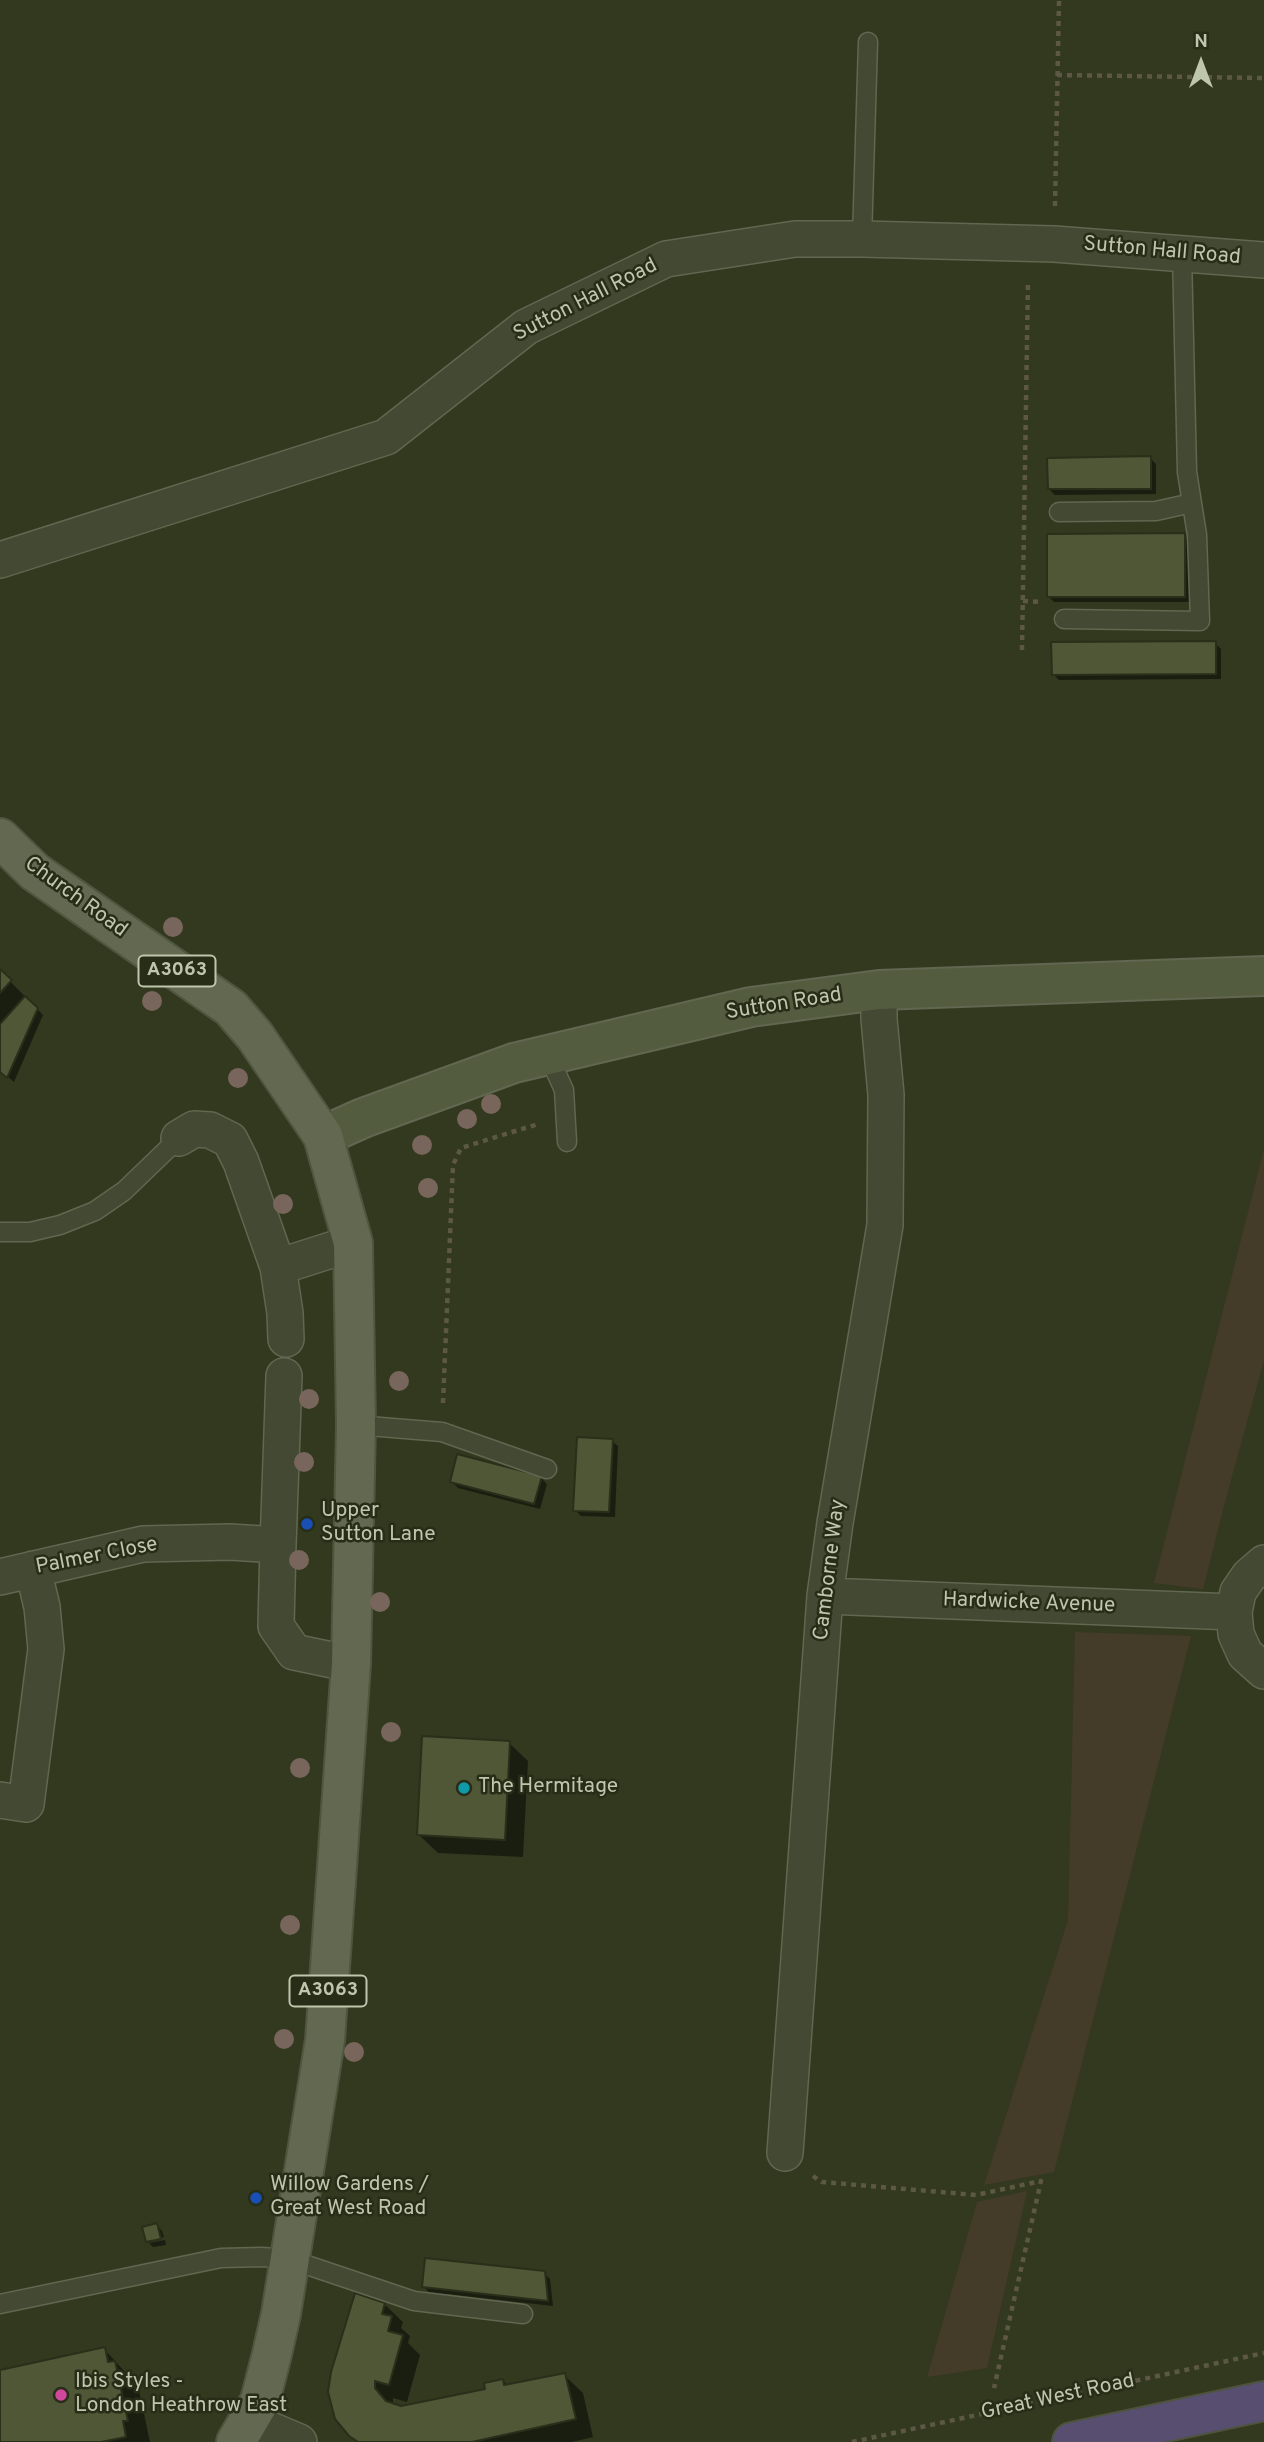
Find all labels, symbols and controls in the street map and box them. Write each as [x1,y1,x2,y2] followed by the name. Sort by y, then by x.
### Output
[1166,28,1236,98] north arrow
[1194,30,1208,54] text: N
[1082,233,1242,271] street label: Sutton Hall Road
[510,254,662,348] street label: Sutton Hall Road
[19,852,131,944] street label: Church Road
[138,956,216,987] road number: A3063
[724,983,844,1027] street label: Sutton Road
[810,1498,852,1642] street label: Camborne Way
[321,1499,436,1549] place label: Upper Sutton Lane
[299,1516,315,1532] marker: Upper Sutton Lane
[34,1533,160,1581] street label: Palmer Close
[942,1588,1116,1620] street label: Hardwicke Avenue
[478,1775,618,1801] place label: The Hermitage
[456,1780,472,1796] marker: The Hermitage
[290,1976,366,2007] road number: A3063
[270,2173,429,2223] place label: Willow Gardens / Great West Road
[248,2190,264,2206] marker: Willow Gardens / Great West Road
[979,2369,1137,2427] street label: Great West Road
[75,2370,287,2420] place label: Ibis Styles - London Heathrow East
[53,2387,69,2403] marker: Ibis Styles - London Heathrow East

